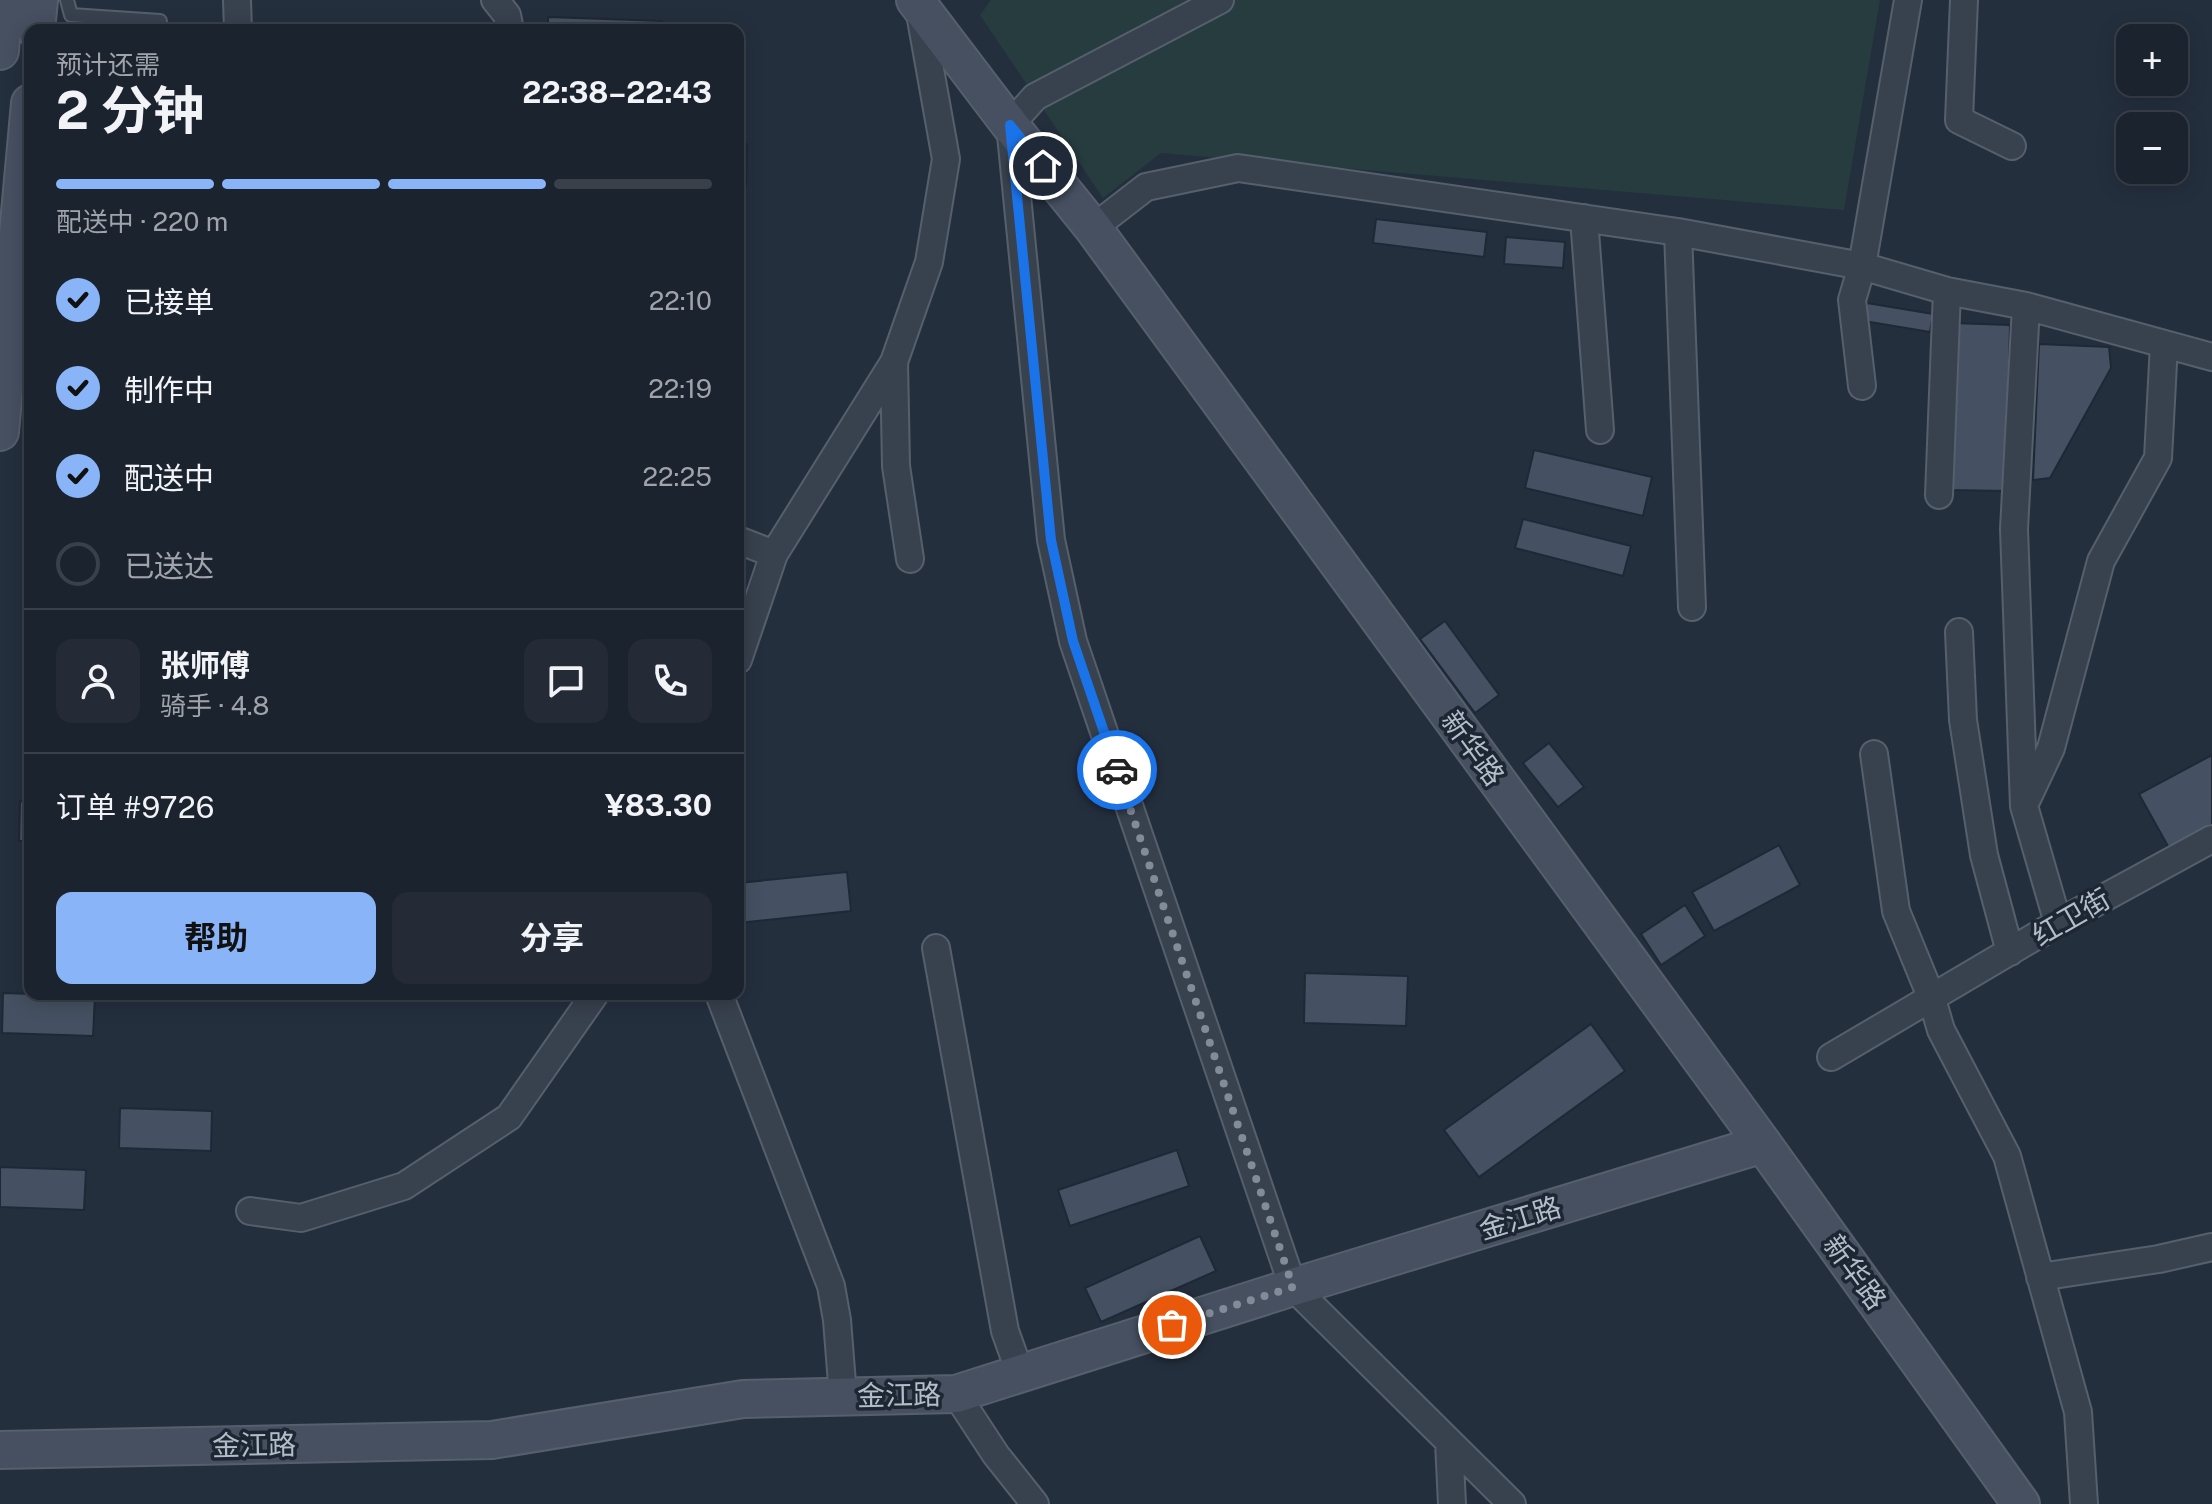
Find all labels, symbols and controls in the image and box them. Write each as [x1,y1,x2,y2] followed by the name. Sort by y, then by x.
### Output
[2116,24,2188,184] map controls
[2116,24,2188,96] button: +
[56,49,160,80] text: 预计还需
[522,74,712,110] text: 22:38–22:43
[56,80,205,141] text: 2 分钟
[2116,112,2188,184] button: −
[1009,132,1077,200] pin
[1021,144,1065,188] icon: home
[56,206,228,237] text: 配送中 · 220 m
[56,278,100,322] icon: check
[124,284,214,320] text: 已接单
[649,285,712,316] text: 22:10
[56,366,100,410] icon: check
[124,372,214,408] text: 制作中
[648,373,712,404] text: 22:19
[56,454,100,498] icon: check
[124,460,214,496] text: 配送中
[642,461,712,492] text: 22:25
[124,548,214,584] text: 已送达
[56,639,140,723] button: person
[524,639,608,723] button: chat
[628,639,712,723] button: phone
[160,647,250,683] text: 张师傅
[160,690,269,721] text: 骑手 · 4.8
[1435,704,1511,791] street label: 新华路
[1077,730,1157,810] courier
[1095,748,1139,792] icon: car
[605,787,712,823] text: ¥83.30
[56,789,214,825] text: 订单 #9726
[2026,881,2115,952] street label: 红卫街
[56,892,376,984] button: 帮助
[392,892,712,984] button: 分享
[1475,1189,1565,1246] street label: 金江路
[1817,1228,1893,1315] street label: 新华路
[1138,1291,1206,1359] pin
[1150,1303,1194,1347] icon: bag
[857,1377,941,1412] street label: 金江路
[212,1427,296,1462] street label: 金江路

